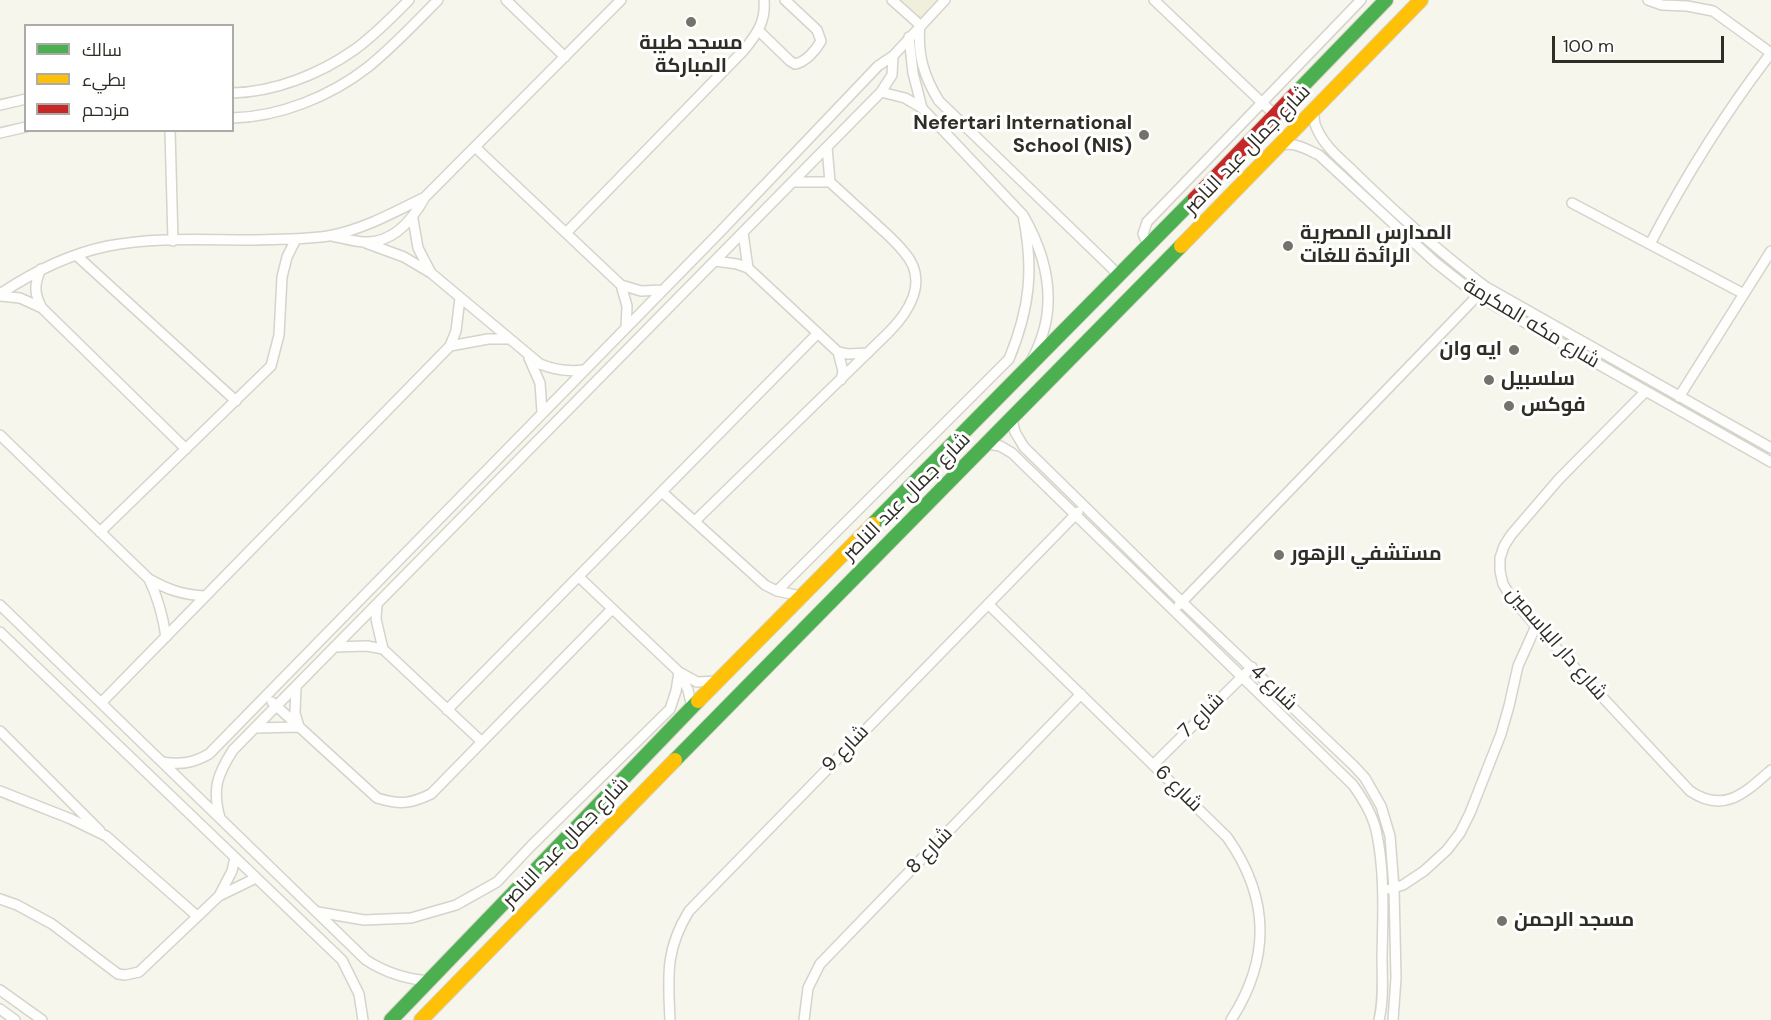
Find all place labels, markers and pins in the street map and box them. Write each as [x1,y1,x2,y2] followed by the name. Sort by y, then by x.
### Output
[684,15,698,29] marker: مسجد طيبة المباركة
[639,32,743,79] place label: مسجد طيبة المباركة
[913,112,1132,159] place label: Nefertari International School (NIS)
[1137,128,1151,142] marker: Nefertari International School (NIS)
[1300,222,1452,269] place label: المدارس المصرية الرائدة للغات
[1281,239,1295,253] marker: المدارس المصرية الرائدة للغات
[1439,338,1502,362] place label: ايه وان
[1507,343,1521,357] marker: ايه وان
[1501,368,1575,392] place label: سلسبيل
[1482,373,1496,387] marker: سلسبيل
[1521,394,1586,418] place label: فوكس
[1502,399,1516,413] marker: فوكس
[1291,543,1442,567] place label: مستشفي الزهور
[1272,548,1286,562] marker: مستشفي الزهور
[1514,909,1634,933] place label: مسجد الرحمن
[1495,914,1509,928] marker: مسجد الرحمن

